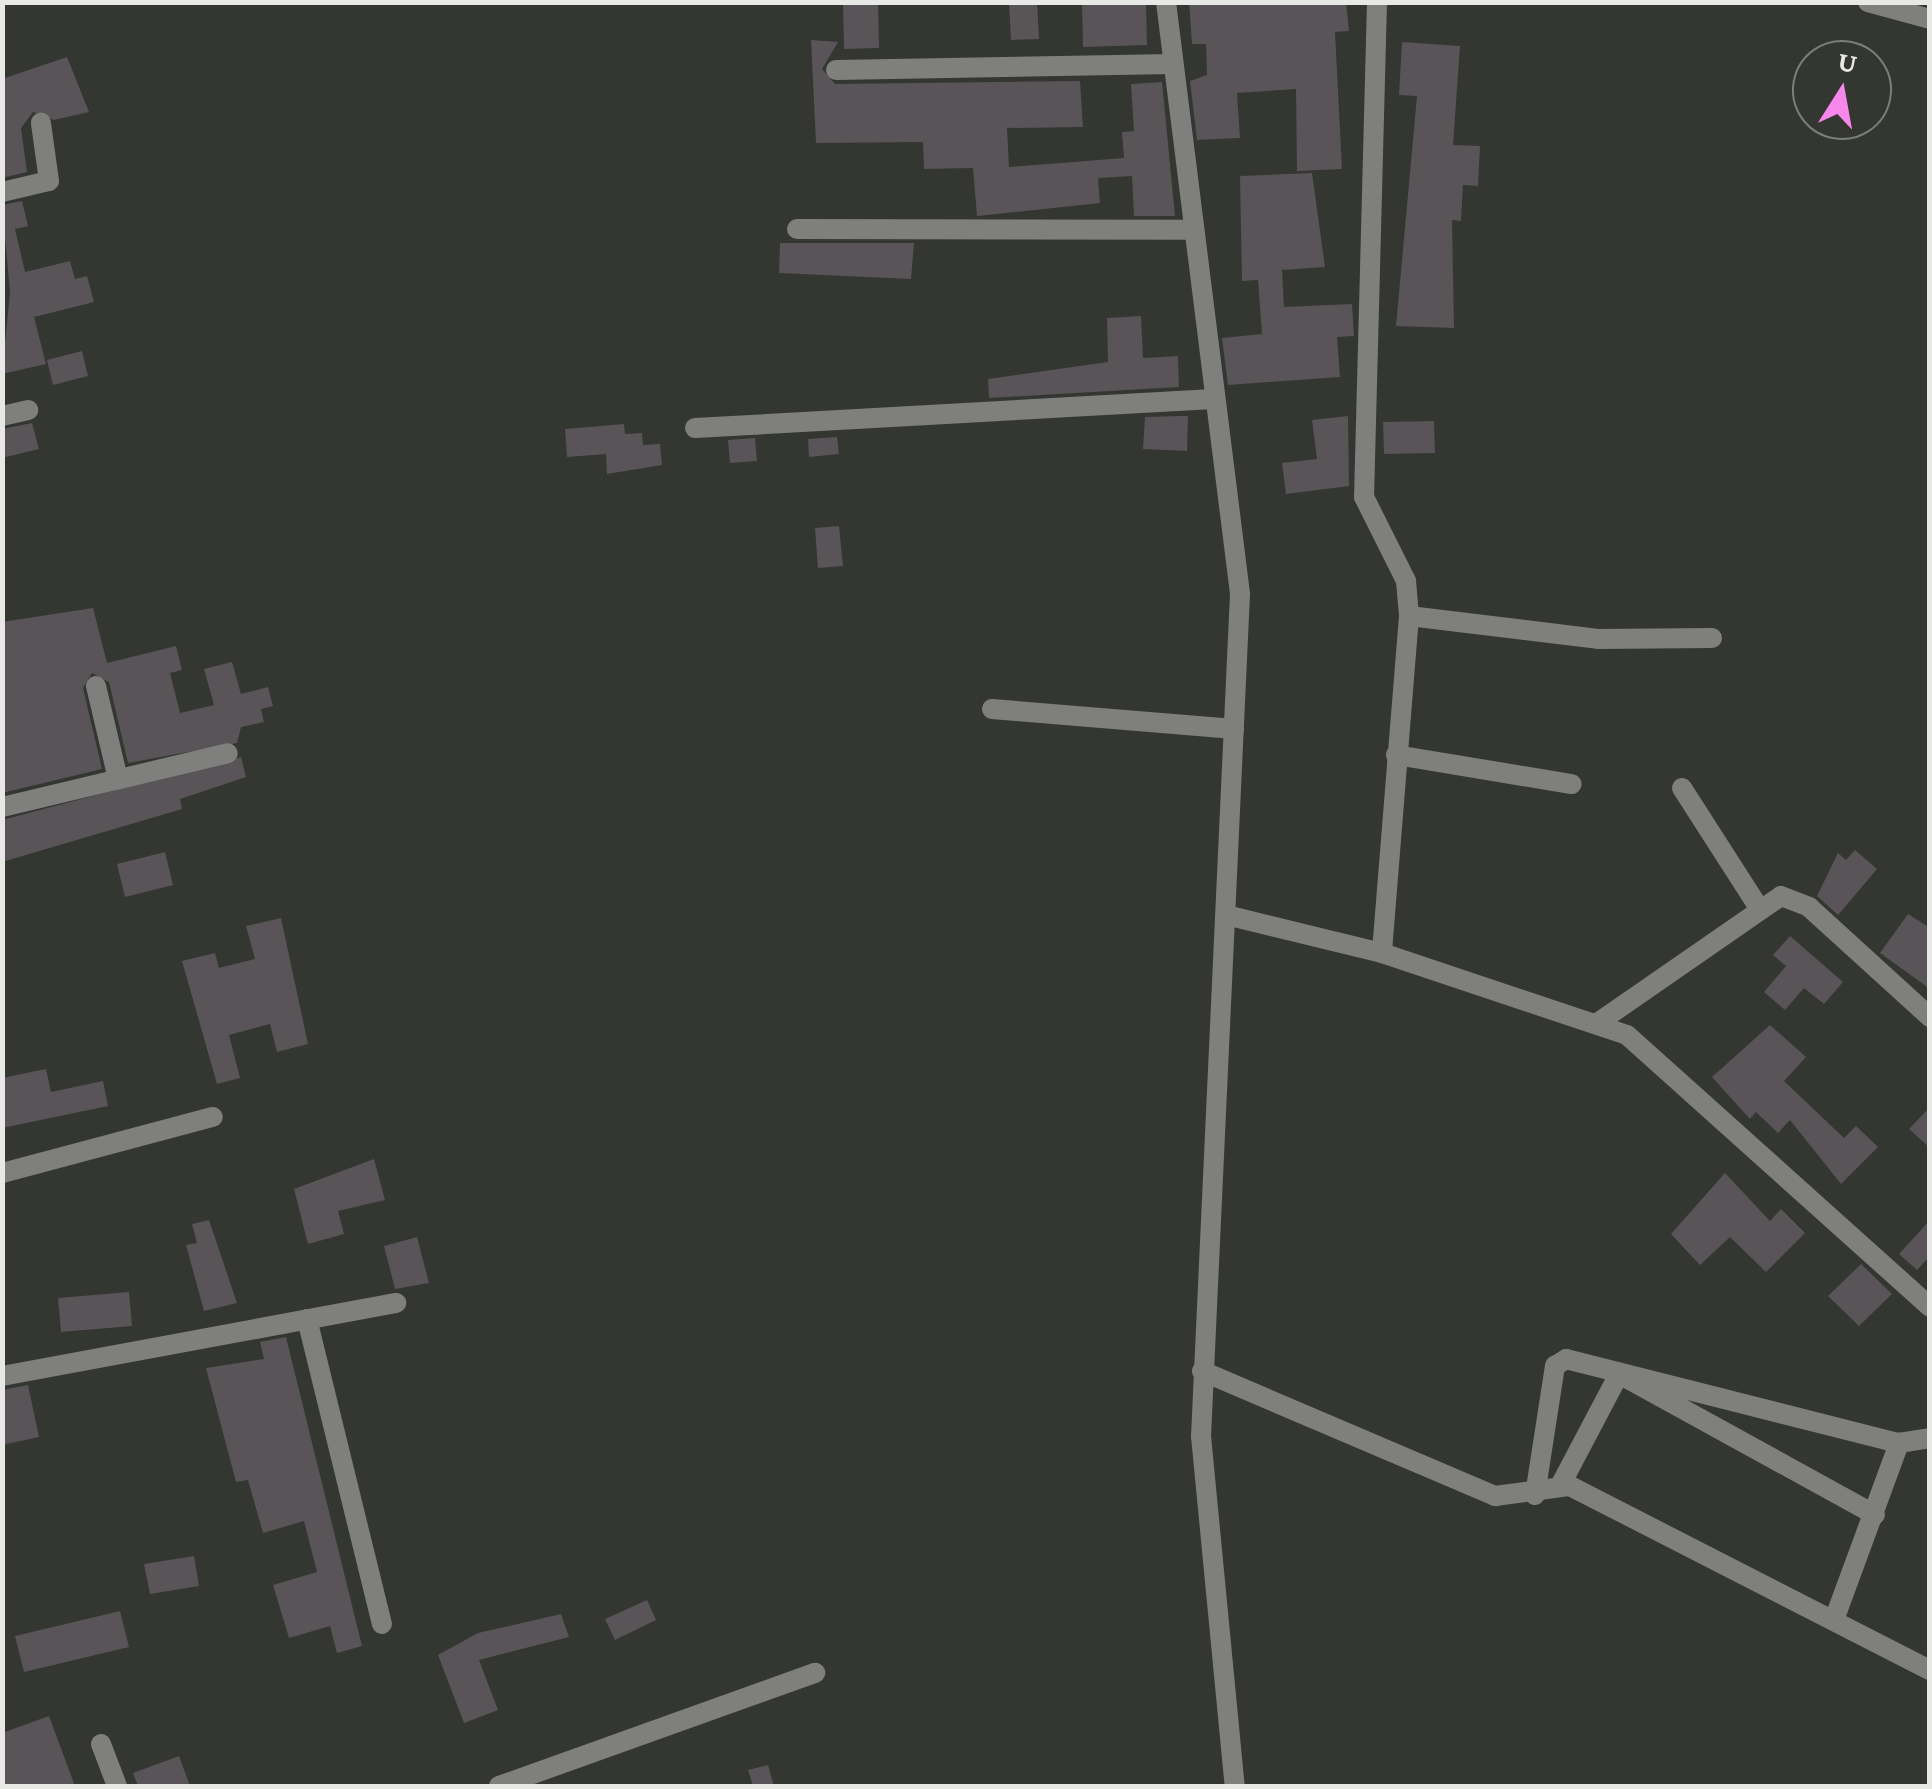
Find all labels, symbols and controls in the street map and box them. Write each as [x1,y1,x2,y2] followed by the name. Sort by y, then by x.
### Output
[1792,40,1892,140] north arrow
[1835,45,1860,79] text: U

